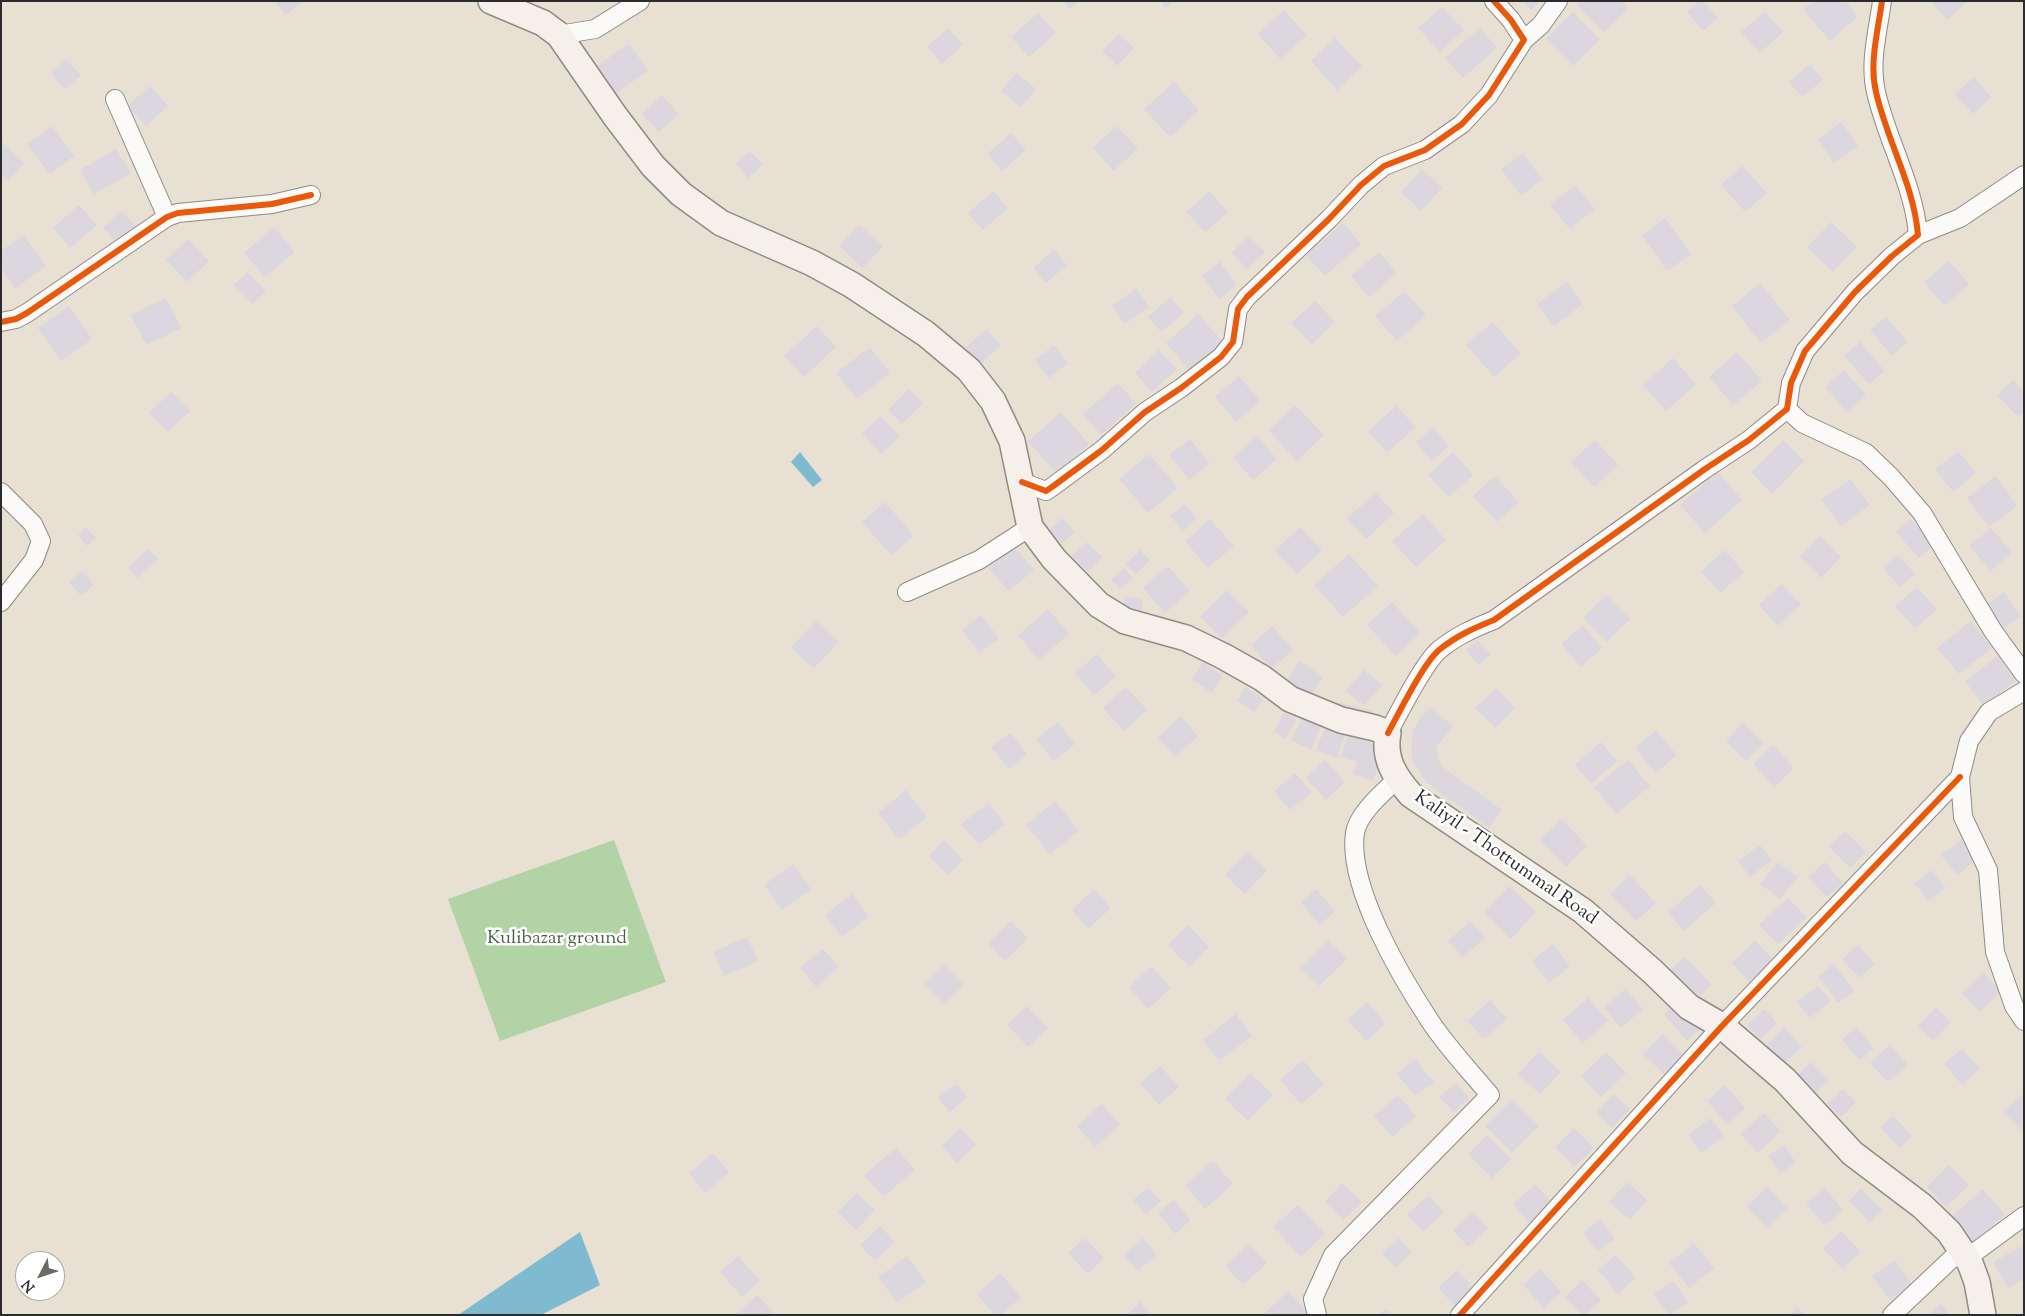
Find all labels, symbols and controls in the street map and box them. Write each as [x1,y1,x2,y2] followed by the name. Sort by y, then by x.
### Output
[1409,787,1601,931] street label: Kaliyil - Thottummal Road
[487,929,627,951] park label: Kulibazar ground
[15,1251,65,1301] north arrow
[18,1274,41,1296] text: N

